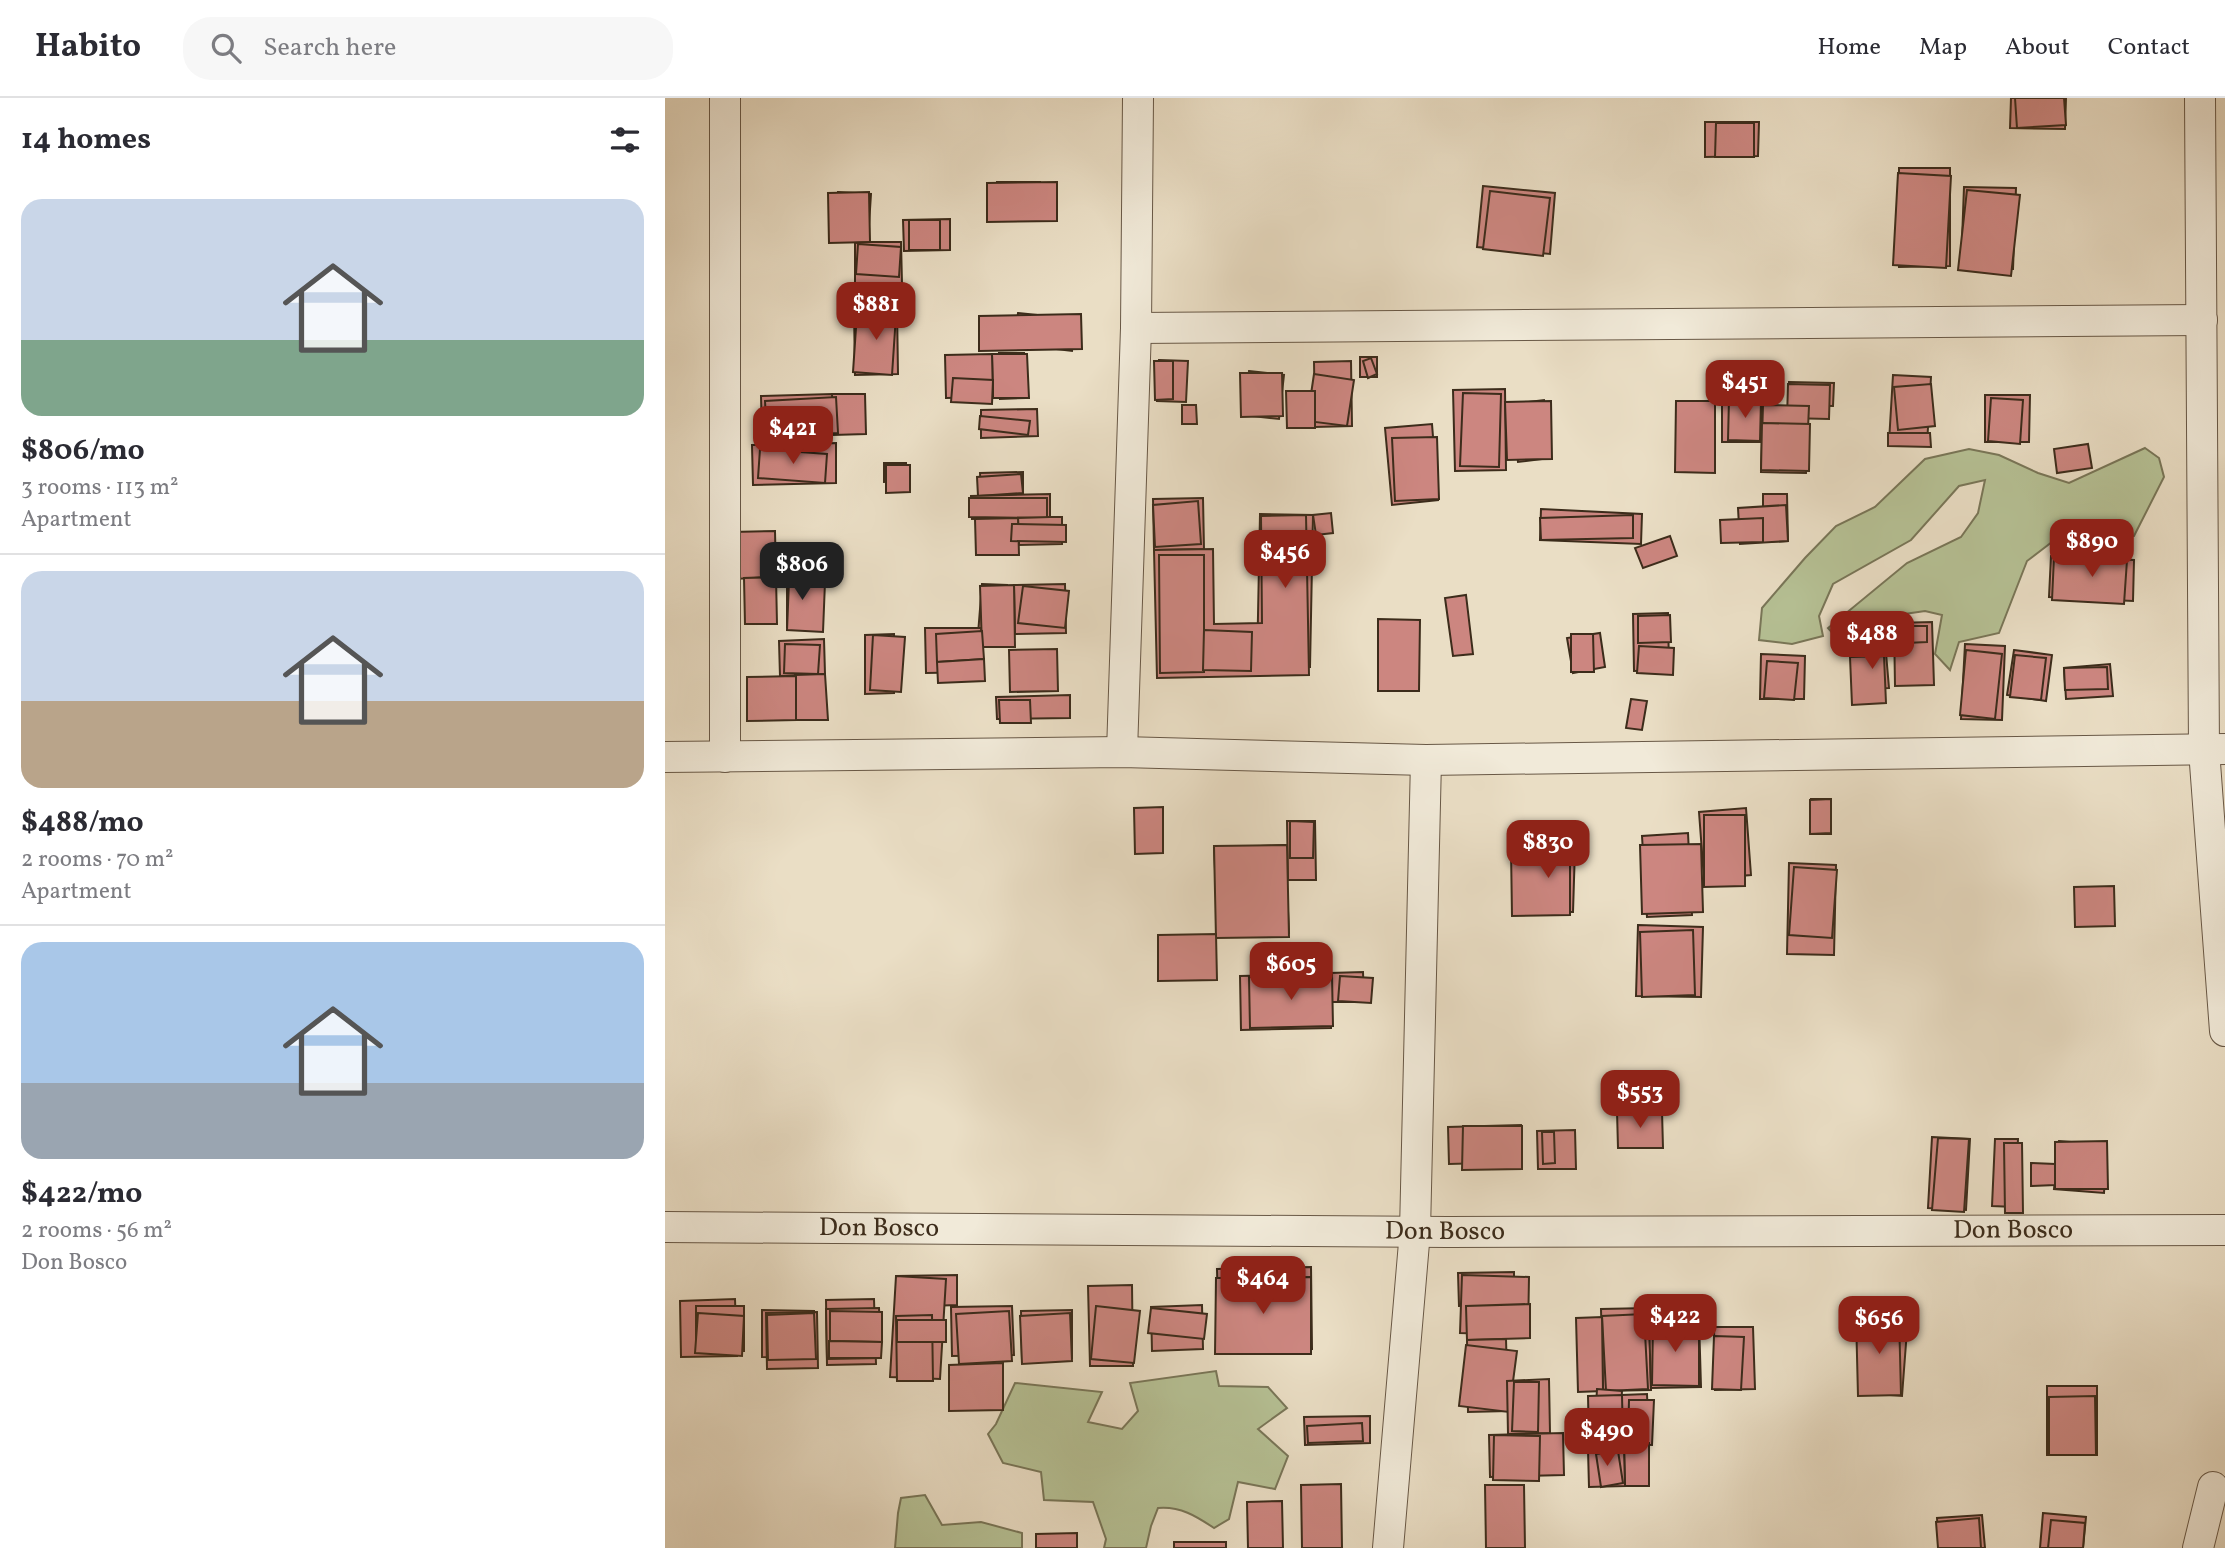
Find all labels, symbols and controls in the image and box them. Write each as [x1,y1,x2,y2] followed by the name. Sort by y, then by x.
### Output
[183,17,673,80] search box
[35,25,141,71] text: Habito
[207,29,245,67] icon: search
[263,30,396,66] text: Search here
[1817,31,1881,65] text: Home
[1919,31,1967,65] text: Map
[2005,31,2070,65] text: About
[2108,31,2190,65] text: Contact
[21,119,151,161] text: 14 homes
[606,121,644,159] icon: filters
[270,245,396,371] icon: home
[835,282,917,342] pin: $881
[852,289,900,321] text: $881
[1704,360,1786,420] pin: $451
[1722,367,1768,399] text: $451
[752,406,834,466] pin: $421
[769,413,817,445] text: $421
[21,430,145,472] text: $806/mo
[21,472,179,504] text: 3 rooms · 113 m²
[21,504,132,536] text: Apartment
[2051,519,2133,579] pin: $890
[2066,526,2118,558] text: $890
[1244,531,1326,590] pin: $456
[1260,537,1310,569] text: $456
[761,542,843,602] pin: $806
[776,549,828,581] text: $806
[1831,612,1913,671] pin: $488
[270,617,396,743] icon: home
[1846,618,1898,650] text: $488
[21,802,144,844] text: $488/mo
[1507,820,1589,880] pin: $830
[1523,827,1573,859] text: $830
[21,844,174,876] text: 2 rooms · 70 m²
[21,876,132,908] text: Apartment
[1250,942,1332,1002] pin: $605
[1266,949,1316,981] text: $605
[270,988,396,1114] icon: home
[1599,1070,1681,1130] pin: $553
[1617,1077,1663,1109] text: $553
[21,1173,143,1215] text: $422/mo
[819,1210,939,1247] street label: Don Bosco
[1953,1212,2073,1249] street label: Don Bosco
[1385,1214,1505,1250] street label: Don Bosco
[21,1215,172,1247] text: 2 rooms · 56 m²
[21,1247,127,1279] text: Don Bosco
[1222,1256,1304,1316] pin: $464
[1237,1263,1289,1295] text: $464
[1634,1294,1716,1354] pin: $422
[1838,1296,1920,1356] pin: $656
[1650,1301,1700,1333] text: $422
[1854,1303,1904,1335] text: $656
[1566,1408,1648,1468] pin: $490
[1580,1415,1634,1447] text: $490

